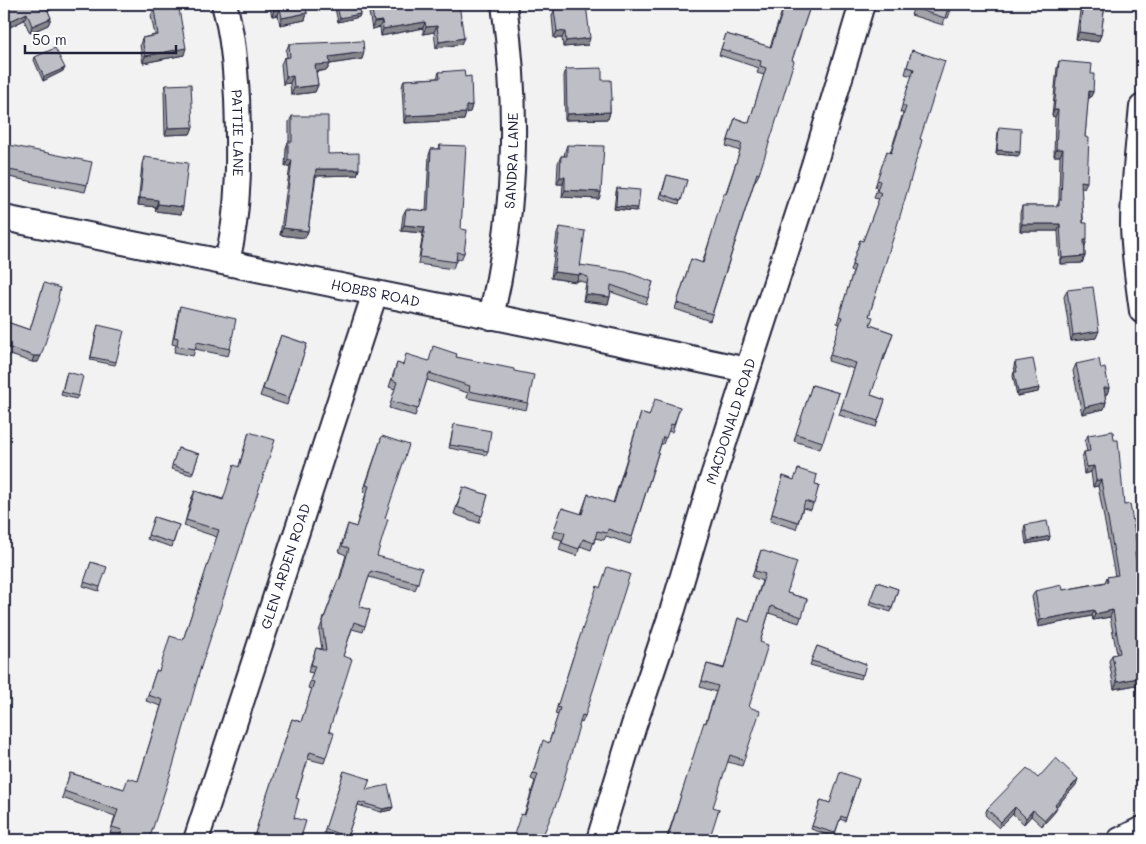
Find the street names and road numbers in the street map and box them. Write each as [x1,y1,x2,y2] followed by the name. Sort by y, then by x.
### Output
[227,89,248,177] street label: PATTIE LANE
[499,113,522,209] street label: SANDRA LANE
[329,274,422,311] street label: HOBBS ROAD
[701,356,760,487] street label: MACDONALD ROAD
[256,501,315,631] street label: GLEN ARDEN ROAD

